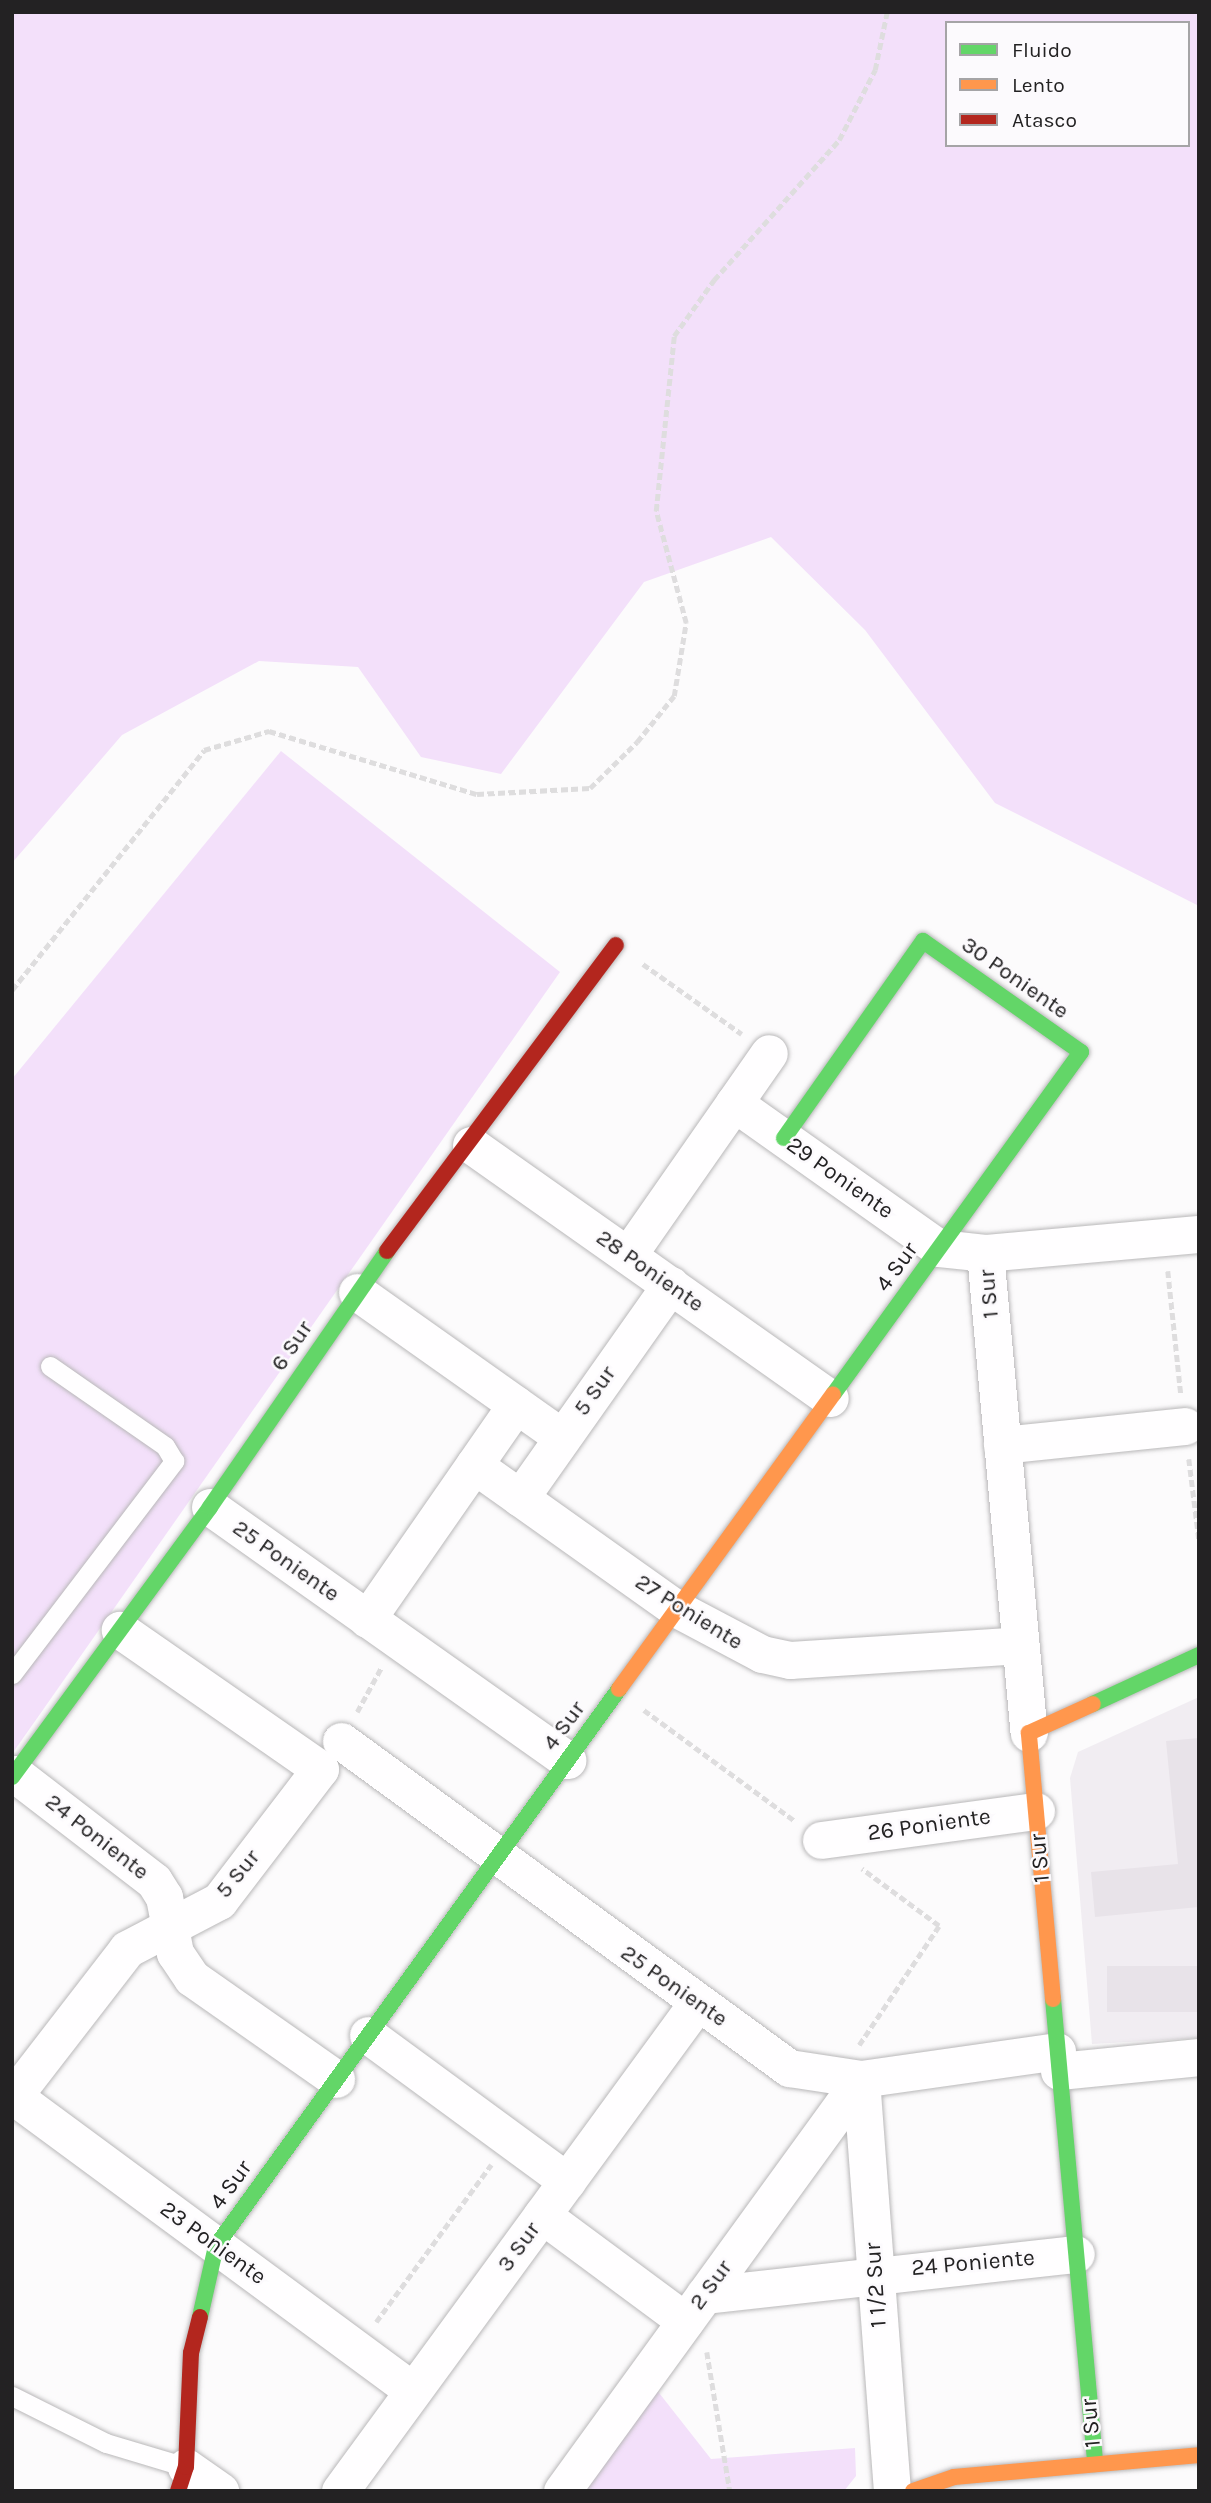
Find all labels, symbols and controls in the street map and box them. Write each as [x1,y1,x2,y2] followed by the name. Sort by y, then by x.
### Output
[945,21,1190,147] legend
[1012,38,1072,62] text: Fluido
[1012,73,1065,97] text: Lento
[1012,108,1077,132] text: Atasco
[956,931,1074,1025] street label: 30 Poniente
[781,1131,899,1225] street label: 29 Poniente
[591,1224,709,1318] street label: 28 Poniente
[870,1237,924,1297] street label: 4 Sur
[973,1268,1005,1320] street label: 1 Sur
[265,1316,319,1376] street label: 6 Sur
[568,1361,622,1421] street label: 5 Sur
[227,1514,345,1608] street label: 25 Poniente
[630,1568,748,1656] street label: 27 Poniente
[537,1696,591,1756] street label: 4 Sur
[40,1788,154,1886] street label: 24 Poniente
[866,1803,992,1847] street label: 26 Poniente
[1024,1832,1056,1884] street label: 1 Sur
[210,1844,266,1904] street label: 5 Sur
[615,1939,733,2033] street label: 25 Poniente
[204,2155,258,2215] street label: 4 Sur
[155,2195,271,2291] street label: 23 Poniente
[492,2217,546,2277] street label: 3 Sur
[859,2241,893,2329] street label: 1 1/2 Sur
[910,2244,1036,2282] street label: 24 Poniente
[684,2255,738,2315] street label: 2 Sur
[1075,2397,1107,2449] street label: 1 Sur

